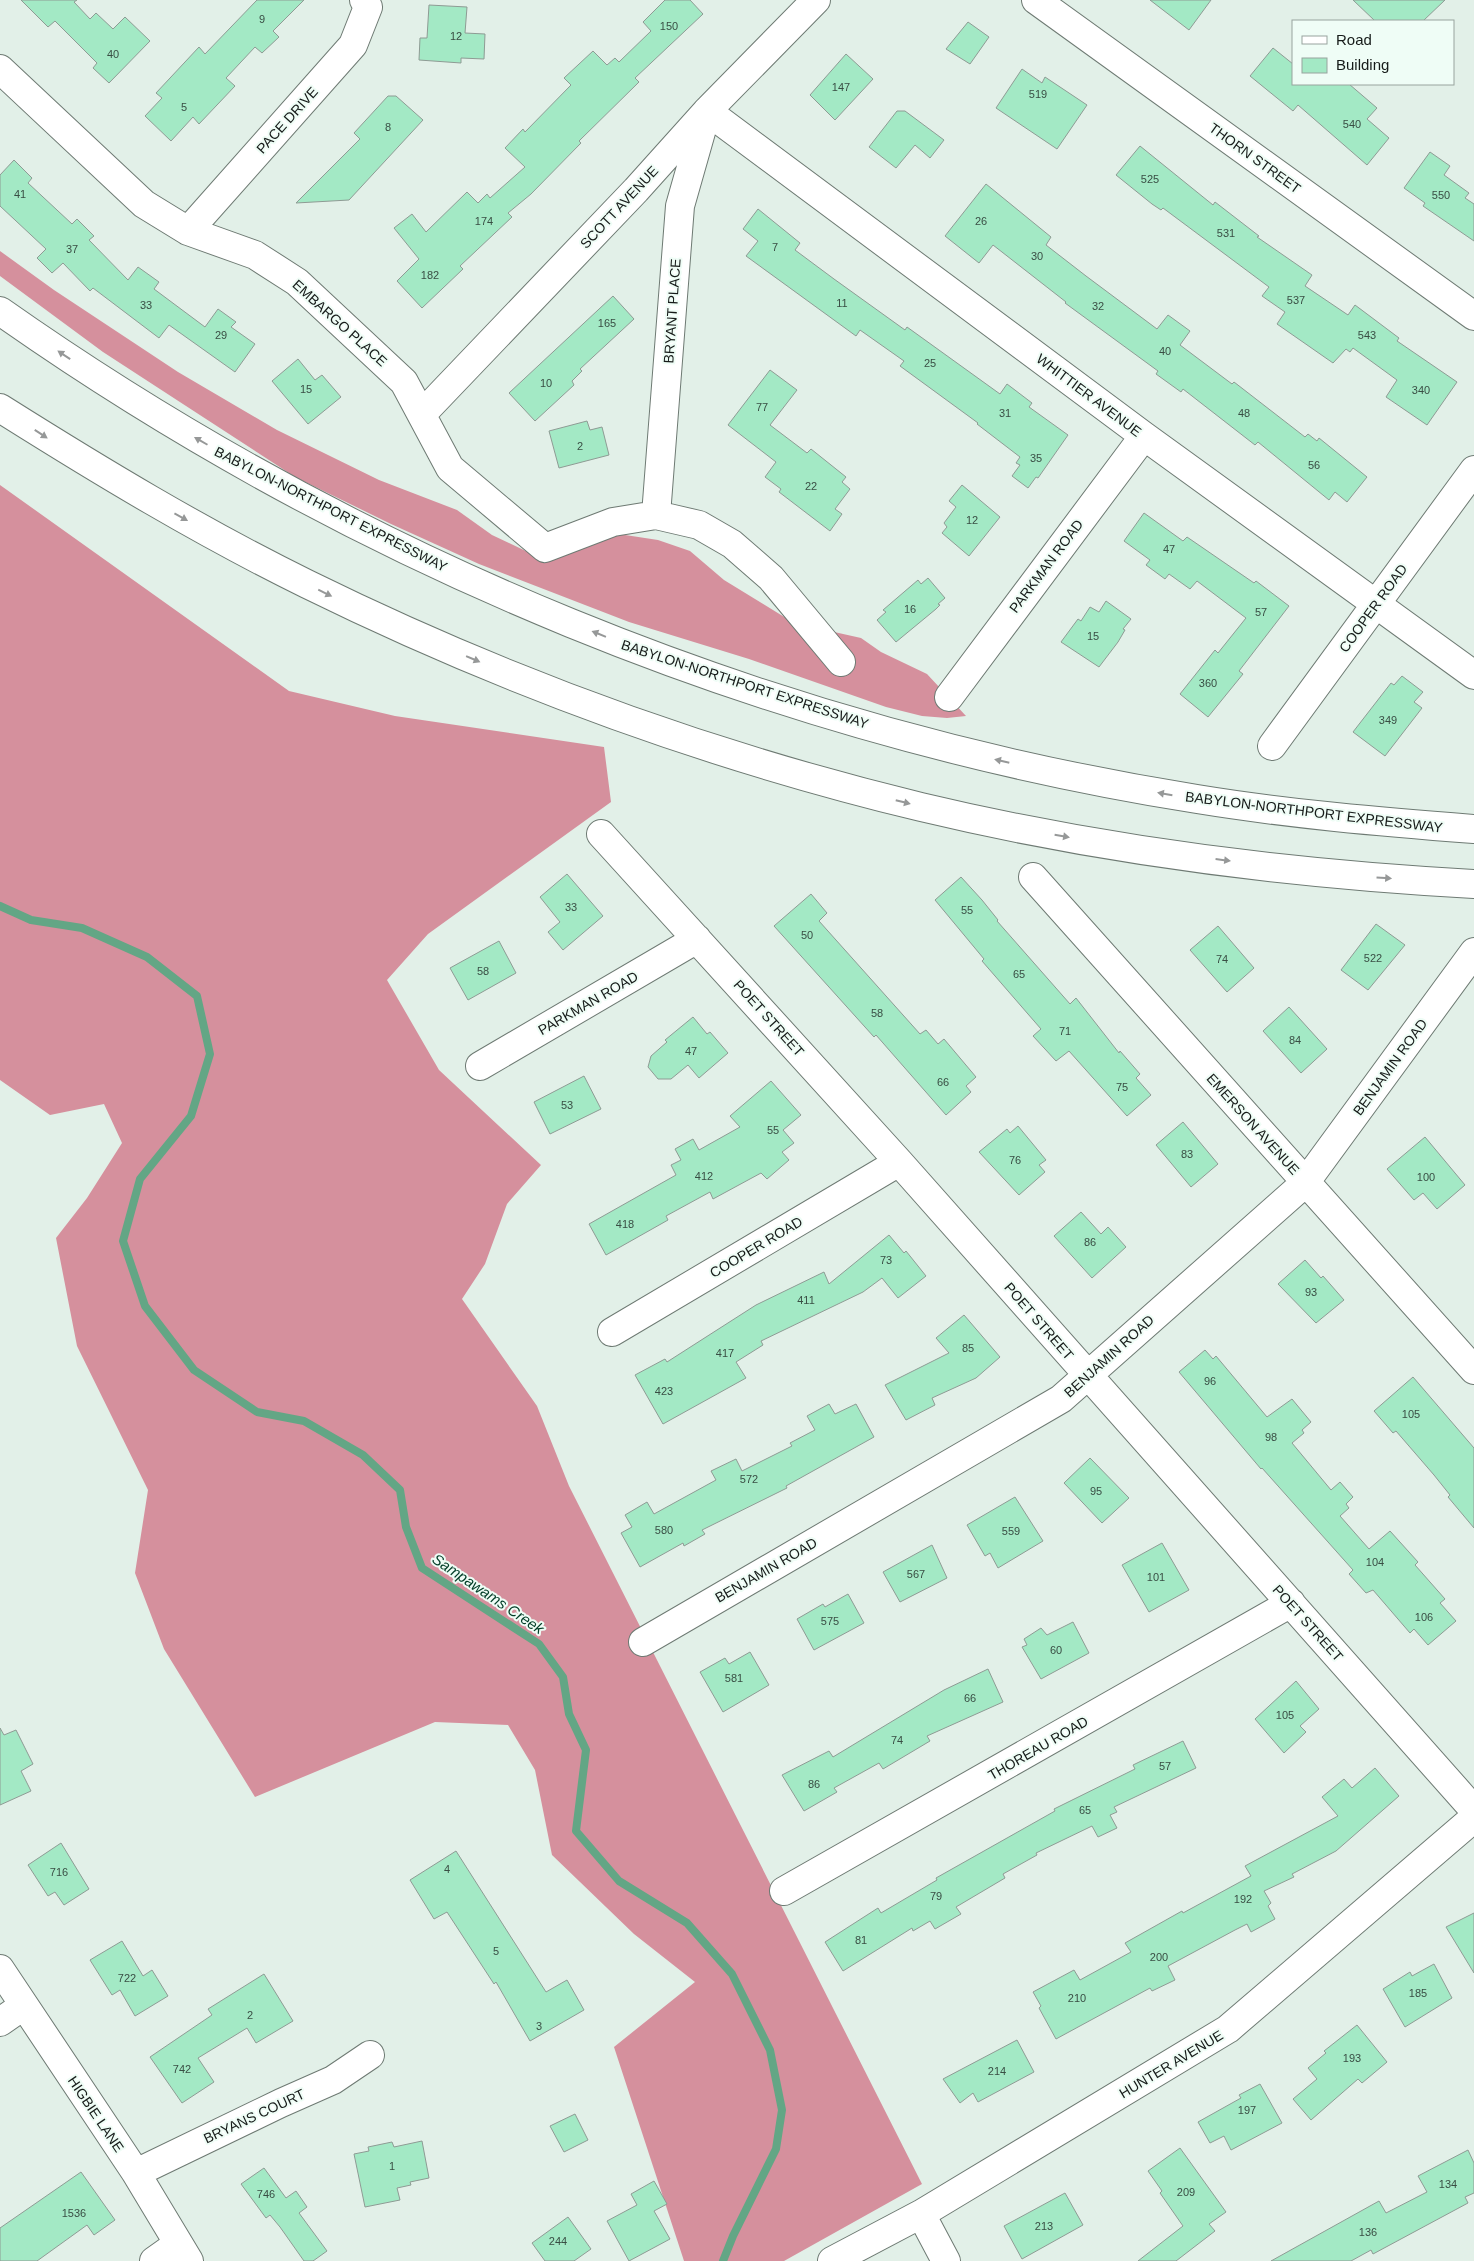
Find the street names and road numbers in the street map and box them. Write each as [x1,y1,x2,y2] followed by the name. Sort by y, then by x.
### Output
[253,84,321,156] street label: PACE DRIVE
[1206,120,1304,197] street label: THORN STREET
[577,162,661,252] street label: SCOTT AVENUE
[660,258,684,364] street label: BRYANT PLACE
[290,276,390,370] street label: EMBARGO PLACE
[1033,350,1145,440] street label: WHITTIER AVENUE
[212,443,451,575] street label: BABYLON-NORTHPORT EXPRESSWAY
[1006,516,1086,616] street label: PARKMAN ROAD
[1336,561,1410,655] street label: COOPER ROAD
[619,636,871,732] street label: BABYLON-NORTHPORT EXPRESSWAY
[1184,788,1444,836] street label: BABYLON-NORTHPORT EXPRESSWAY
[535,968,641,1038] street label: PARKMAN ROAD
[731,977,808,1060] street label: POET STREET
[1350,1016,1430,1118] street label: BENJAMIN ROAD
[1203,1070,1303,1178] street label: EMERSON AVENUE
[707,1213,805,1281] street label: COOPER ROAD
[1001,1279,1077,1363] street label: POET STREET
[1061,1312,1157,1400] street label: BENJAMIN ROAD
[712,1534,820,1606] street label: BENJAMIN ROAD
[1270,1582,1347,1665] street label: POET STREET
[985,1713,1091,1783] street label: THOREAU ROAD
[1116,2027,1226,2101] street label: HUNTER AVENUE
[65,2073,127,2155] street label: HIGBIE LANE
[201,2085,307,2146] street label: BRYANS COURT

